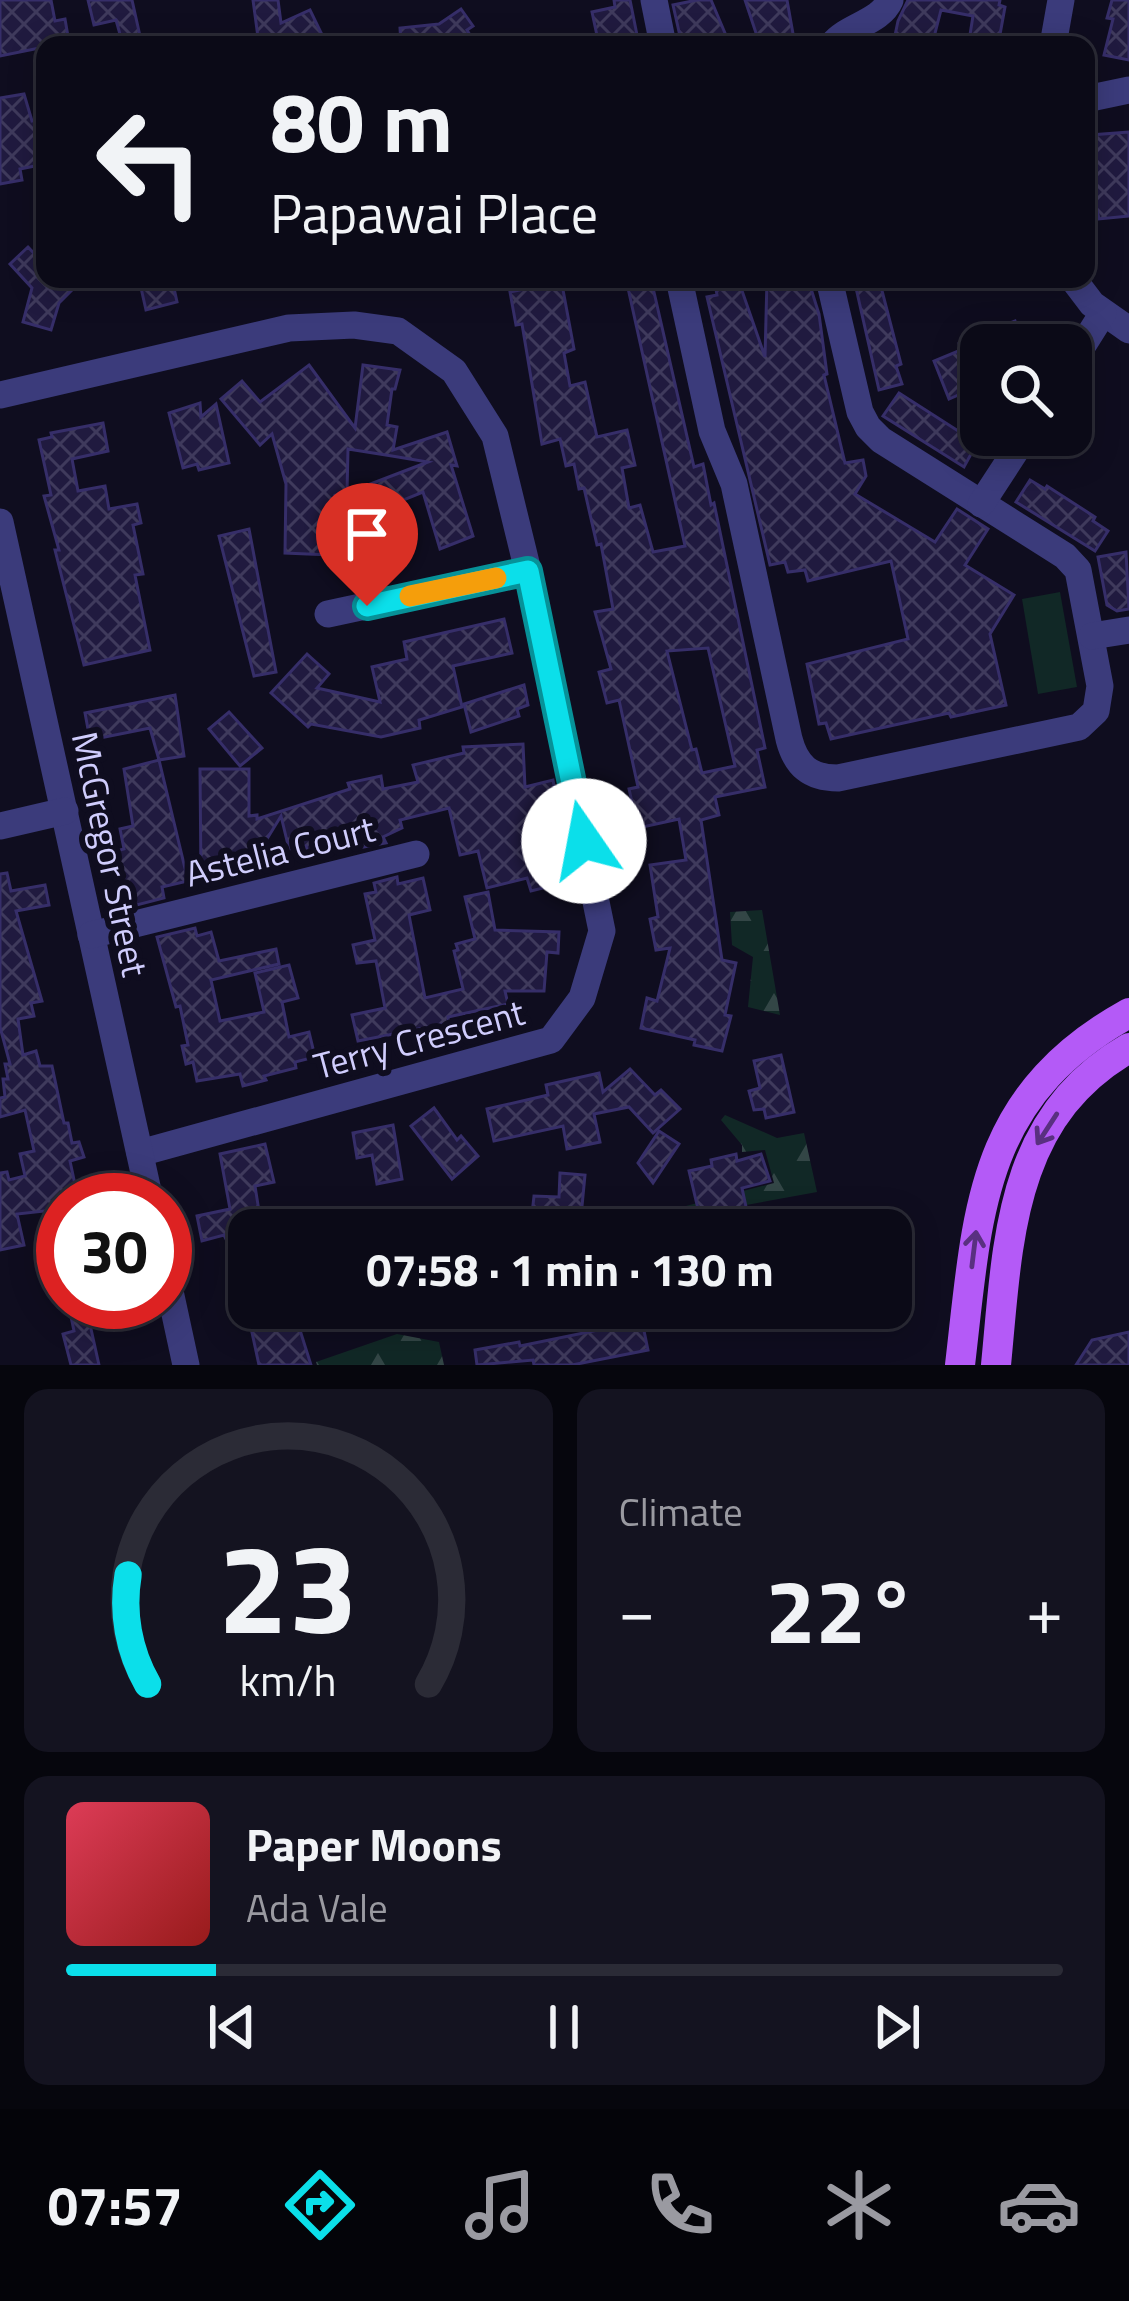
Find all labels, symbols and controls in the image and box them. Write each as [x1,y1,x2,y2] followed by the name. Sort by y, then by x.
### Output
[270,57,453,185] text: 80 m
[72,84,228,240] icon: left
[270,172,598,254] text: Papawai Place
[960,324,1092,456] map controls
[960,324,1092,456] button: search
[316,483,418,606] pin
[334,501,400,567] icon: arrive
[58,726,163,982] street label: McGregor Street
[521,778,647,904] position arrow
[179,800,381,901] street label: Astelia Court
[307,984,531,1093] street label: Terry Crescent
[1035,1112,1059,1146] one-way arrow
[36,1173,192,1329] speed limit sign: 30
[963,1230,986,1269] one-way arrow
[366,1235,774,1303] text: 07:58 · 1 min · 130 m
[619,1482,743,1541] text: Climate
[218,1492,358,1681] text: 23
[765,1541,916,1678] text: 22°
[619,1559,655,1660] text: −
[1026,1559,1063,1660] text: +
[240,1646,337,1712] text: km/h
[246,1810,502,1878] text: Paper Moons
[246,1878,388,1937] text: Ada Vale
[199,1994,265,2060] icon: previous
[531,1994,597,2060] icon: pause
[864,1994,930,2060] icon: next
[278,2163,362,2247] icon: directions
[458,2163,542,2247] icon: music
[638,2163,722,2247] icon: phone
[817,2163,901,2247] icon: climate
[997,2163,1081,2247] icon: car
[48,2164,183,2246] text: 07:57

